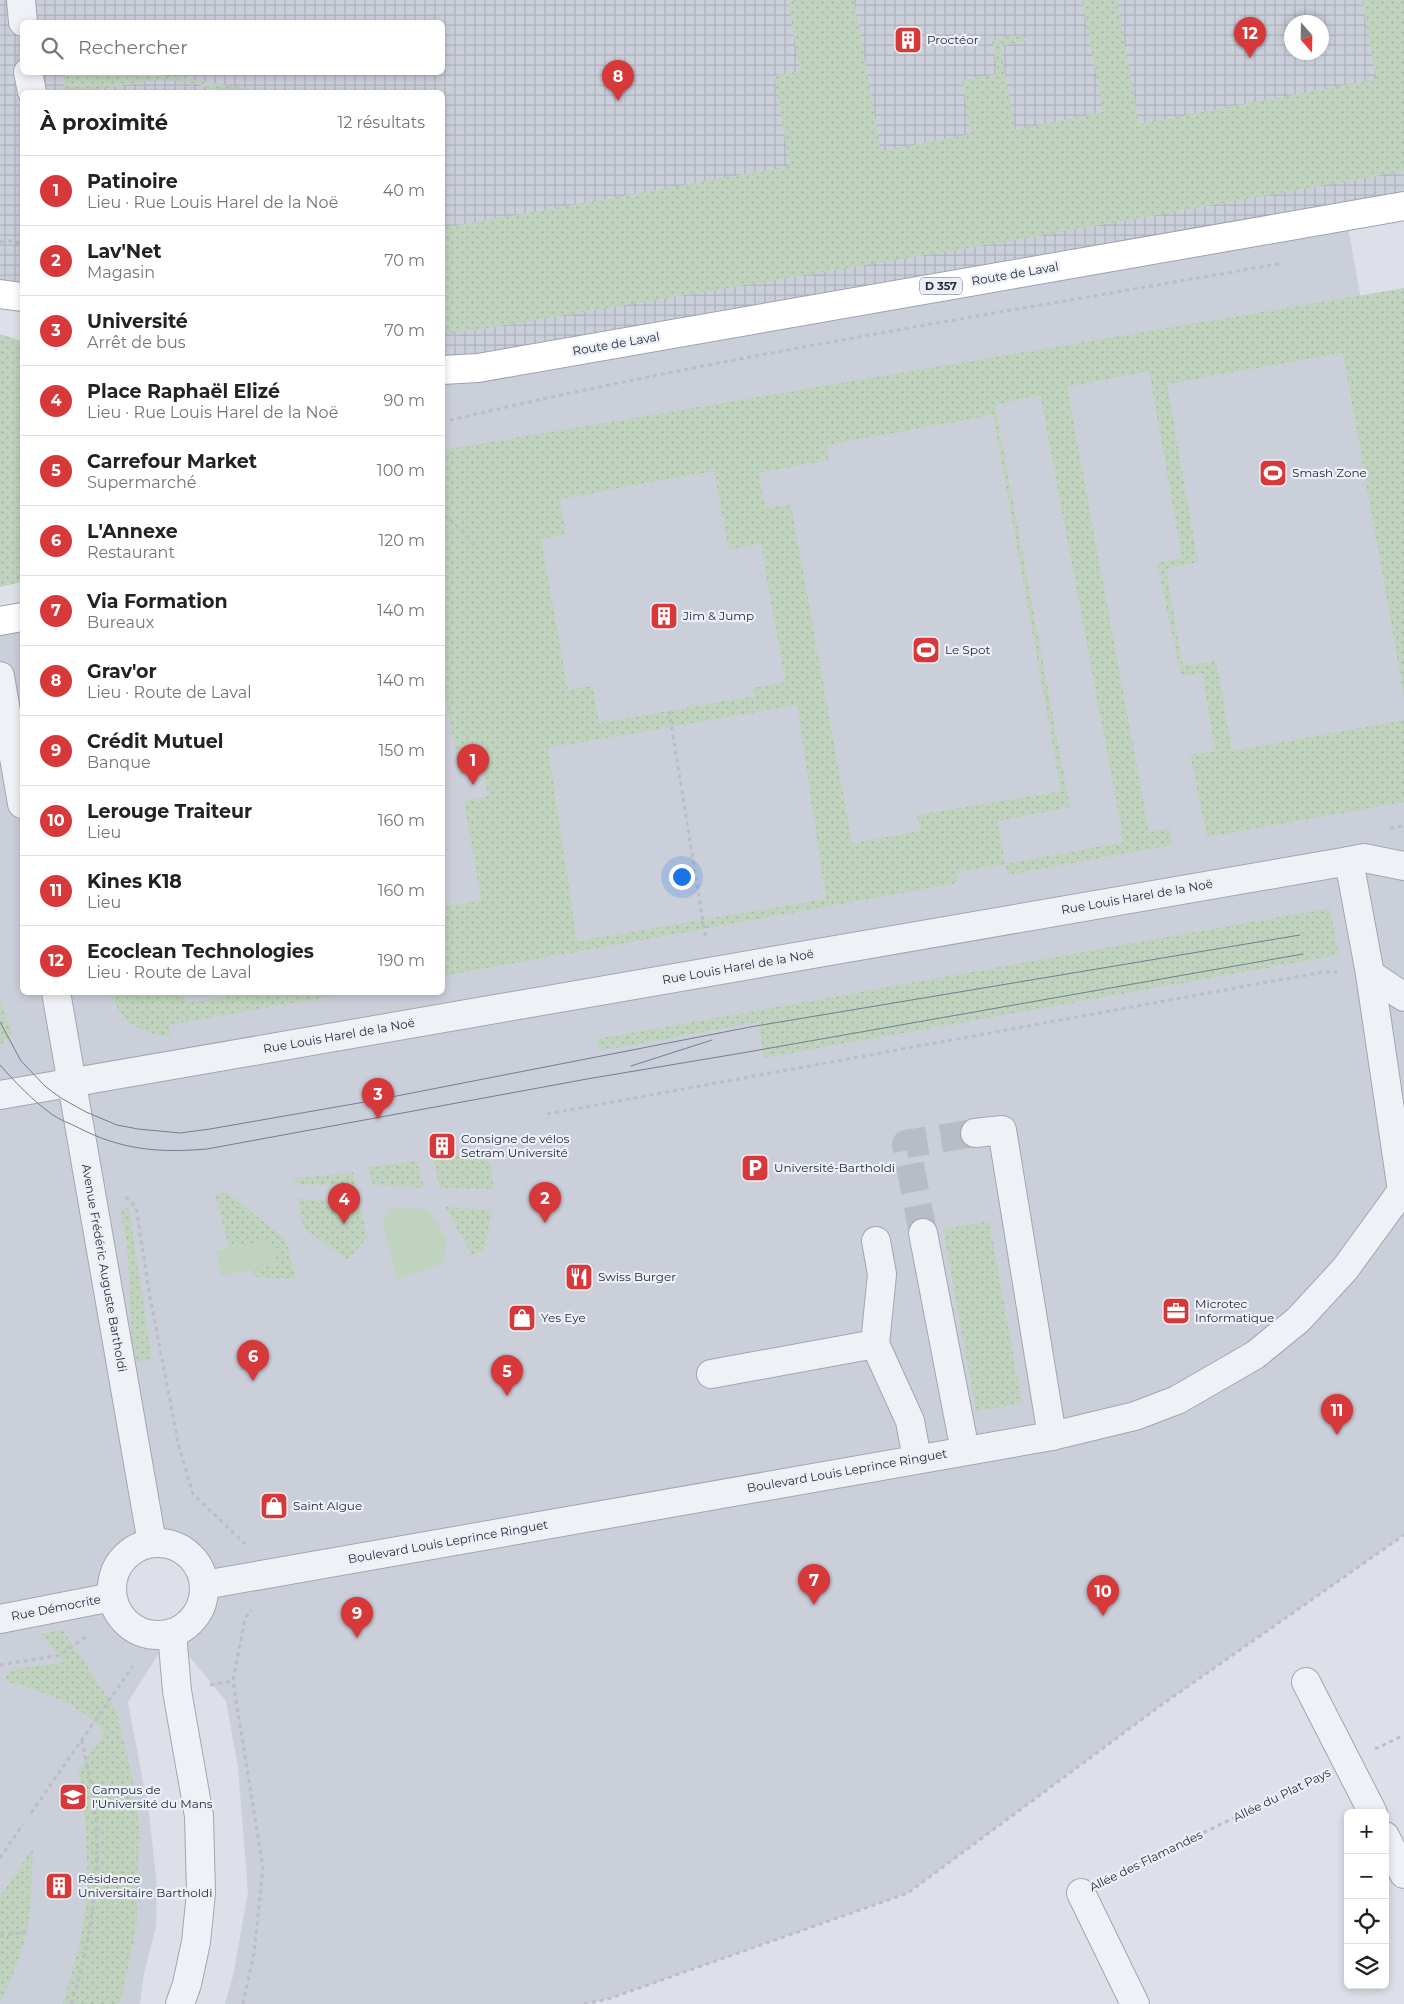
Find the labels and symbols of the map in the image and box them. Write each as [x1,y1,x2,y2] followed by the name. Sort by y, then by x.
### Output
[1284,15,1329,60] north arrow
[1234,17,1266,58] pin: 12
[893,25,923,55] building icon: Proctéor
[927,32,979,47] place label: Proctéor
[602,60,634,101] pin: 8
[970,258,1060,289] street label: Route de Laval
[920,278,962,294] road number: D 357
[571,328,661,359] street label: Route de Laval
[1258,458,1288,488] sports icon: Smash Zone
[1292,465,1367,480] place label: Smash Zone
[649,601,679,631] building icon: Jim & Jump
[682,608,754,623] place label: Jim & Jump
[911,635,941,665] sports icon: Le Spot
[945,642,990,657] place label: Le Spot
[457,744,489,785] pin: 1
[669,864,695,890] your location
[1060,876,1214,917] street label: Rue Louis Harel de la Noë
[661,946,815,987] street label: Rue Louis Harel de la Noë
[262,1015,416,1056] street label: Rue Louis Harel de la Noë
[362,1078,394,1119] pin: 3
[427,1131,457,1161] building icon: Consigne de vélos Setram Université
[461,1131,570,1160] place label: Consigne de vélos Setram Université
[740,1153,770,1183] parking icon: Université-Bartholdi
[774,1160,895,1175] place label: Université-Bartholdi
[79,1163,130,1373] street label: Avenue Frédéric Auguste Bartholdi
[529,1182,561,1223] pin: 2
[328,1183,360,1224] pin: 4
[564,1262,594,1292] restaurant icon: Swiss Burger
[598,1269,676,1284] place label: Swiss Burger
[1161,1296,1191,1326] office icon: Microtec Informatique
[1195,1296,1274,1325] place label: Microtec Informatique
[507,1303,537,1333] shop icon: Yes Eye
[541,1310,586,1325] place label: Yes Eye
[237,1340,269,1381] pin: 6
[491,1355,523,1396] pin: 5
[1321,1394,1353,1435] pin: 11
[746,1445,948,1496] street label: Boulevard Louis Leprince Ringuet
[259,1491,289,1521] shop icon: Saint Algue
[293,1498,362,1513] place label: Saint Algue
[347,1516,549,1567] street label: Boulevard Louis Leprince Ringuet
[798,1564,830,1605] pin: 7
[1087,1575,1119,1616] pin: 10
[10,1591,102,1624] street label: Rue Démocrite
[341,1597,373,1638] pin: 9
[1231,1764,1333,1825] street label: Allée du Plat Pays
[58,1782,88,1812] school or university icon: Campus de l'Université du Mans
[92,1782,213,1811] place label: Campus de l'Université du Mans
[1087,1827,1205,1895] street label: Allée des Flamandes
[44,1871,74,1901] building icon: Résidence Universitaire Bartholdi
[78,1871,212,1900] place label: Résidence Universitaire Bartholdi

